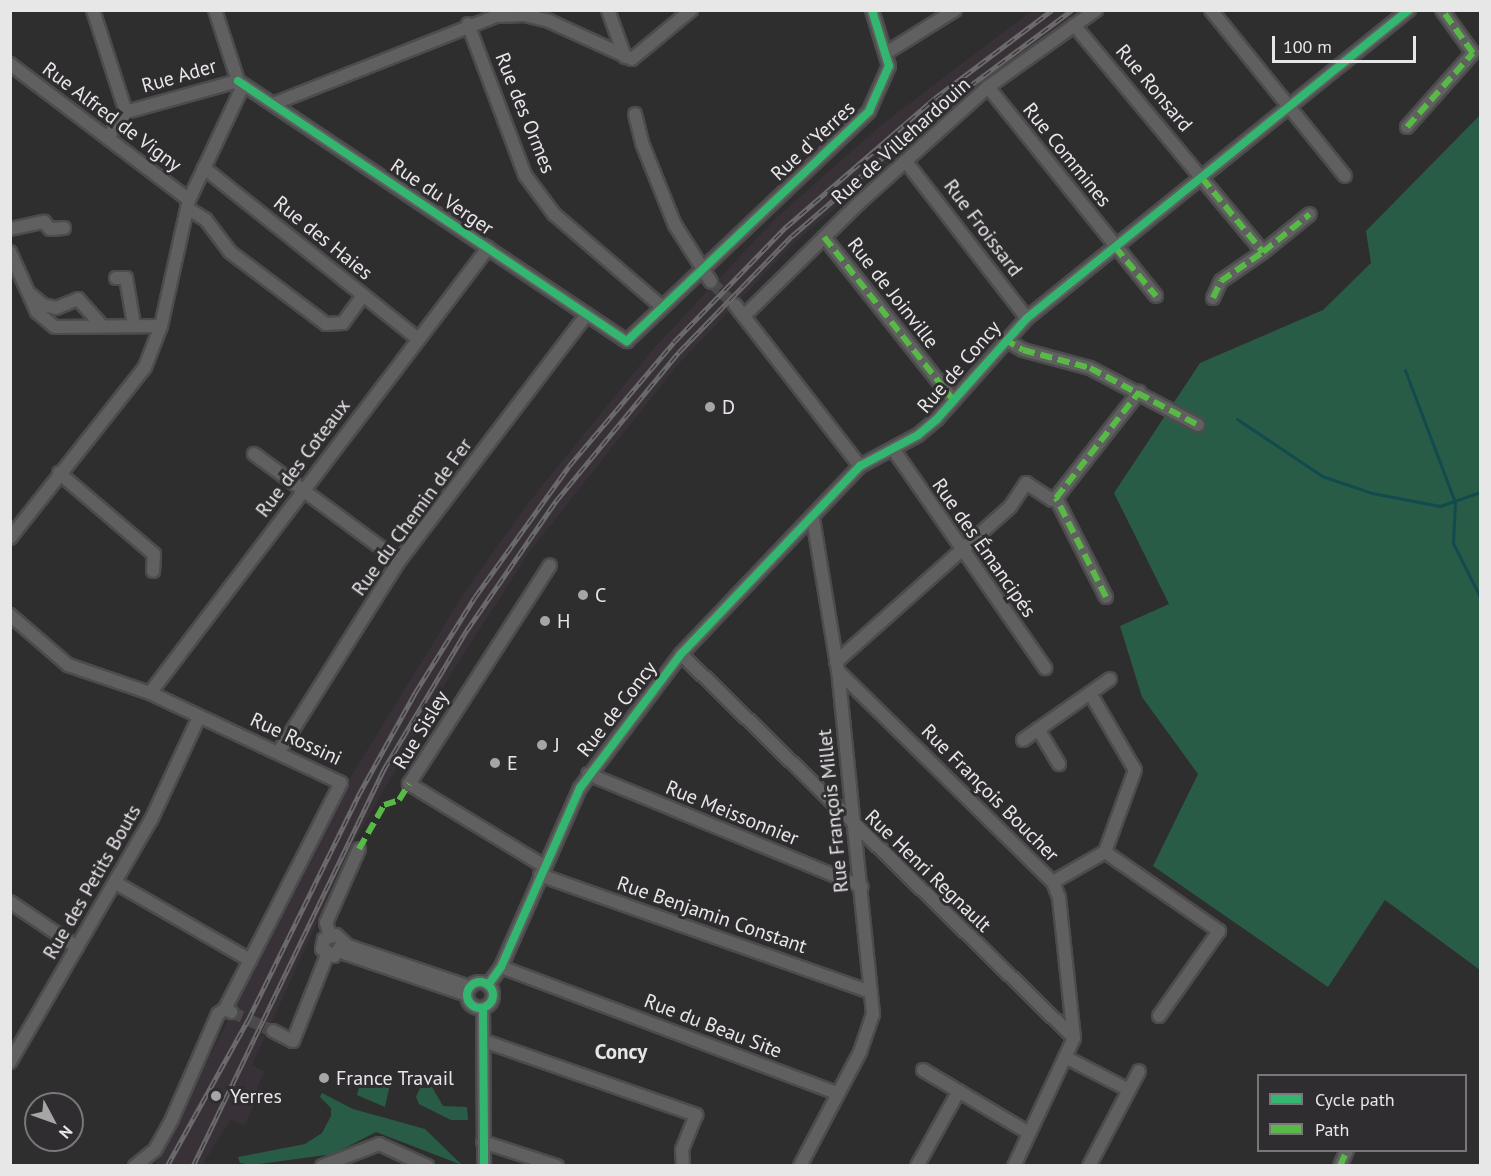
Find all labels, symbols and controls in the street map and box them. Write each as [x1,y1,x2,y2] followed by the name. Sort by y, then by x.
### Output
[1275,24,1419,62] scale bar
[1283,35,1332,58] text: 100 m
[1111,40,1197,136] street label: Rue Ronsard
[490,49,560,177] street label: Rue des Ormes
[138,54,220,98] street label: Rue Ader
[37,57,187,177] street label: Rue Alfred de Vigny
[826,72,976,210] street label: Rue de Villehardouin
[766,96,860,186] street label: Rue d'Yerres
[1018,98,1116,212] street label: Rue Commines
[386,154,498,240] street label: Rue du Verger
[939,175,1027,281] street label: Rue Froissard
[269,191,377,285] street label: Rue des Haies
[842,233,944,353] street label: Rue de Joinville
[912,316,1006,418] street label: Rue de Concy
[251,394,355,522] street label: Rue des Coteaux
[722,395,735,419] place label: D
[703,400,717,414] marker: D
[347,434,477,600] street label: Rue du Chemin de Fer
[927,474,1041,622] street label: Rue des Émancipés
[595,583,606,607] place label: C
[576,588,590,602] marker: C
[557,609,570,633] place label: H
[538,614,552,628] marker: H
[572,656,662,762] street label: Rue de Concy
[388,686,454,774] street label: Rue Sisley
[246,707,346,771] street label: Rue Rossini
[916,719,1064,867] street label: Rue François Boucher
[812,728,854,894] street label: Rue François Millet
[554,733,560,757] place label: J
[535,738,549,752] marker: J
[507,751,518,775] place label: E
[488,756,502,770] marker: E
[662,775,802,851] street label: Rue Meissonnier
[38,801,146,963] street label: Rue des Petits Bouts
[860,805,996,937] street label: Rue Henri Regnault
[614,871,810,959] street label: Rue Benjamin Constant
[641,989,785,1063] street label: Rue du Beau Site
[595,1039,647,1065] district label: Concy
[336,1066,455,1090] place label: France Travail
[317,1071,331,1085] marker: France Travail
[1257,1074,1467,1152] legend
[230,1084,282,1108] place label: Yerres
[207,1087,225,1105] marker: Yerres
[1315,1088,1395,1111] text: Cycle path
[24,1092,84,1152] north arrow
[1315,1118,1349,1141] text: Path
[55,1122,77,1143] text: N

